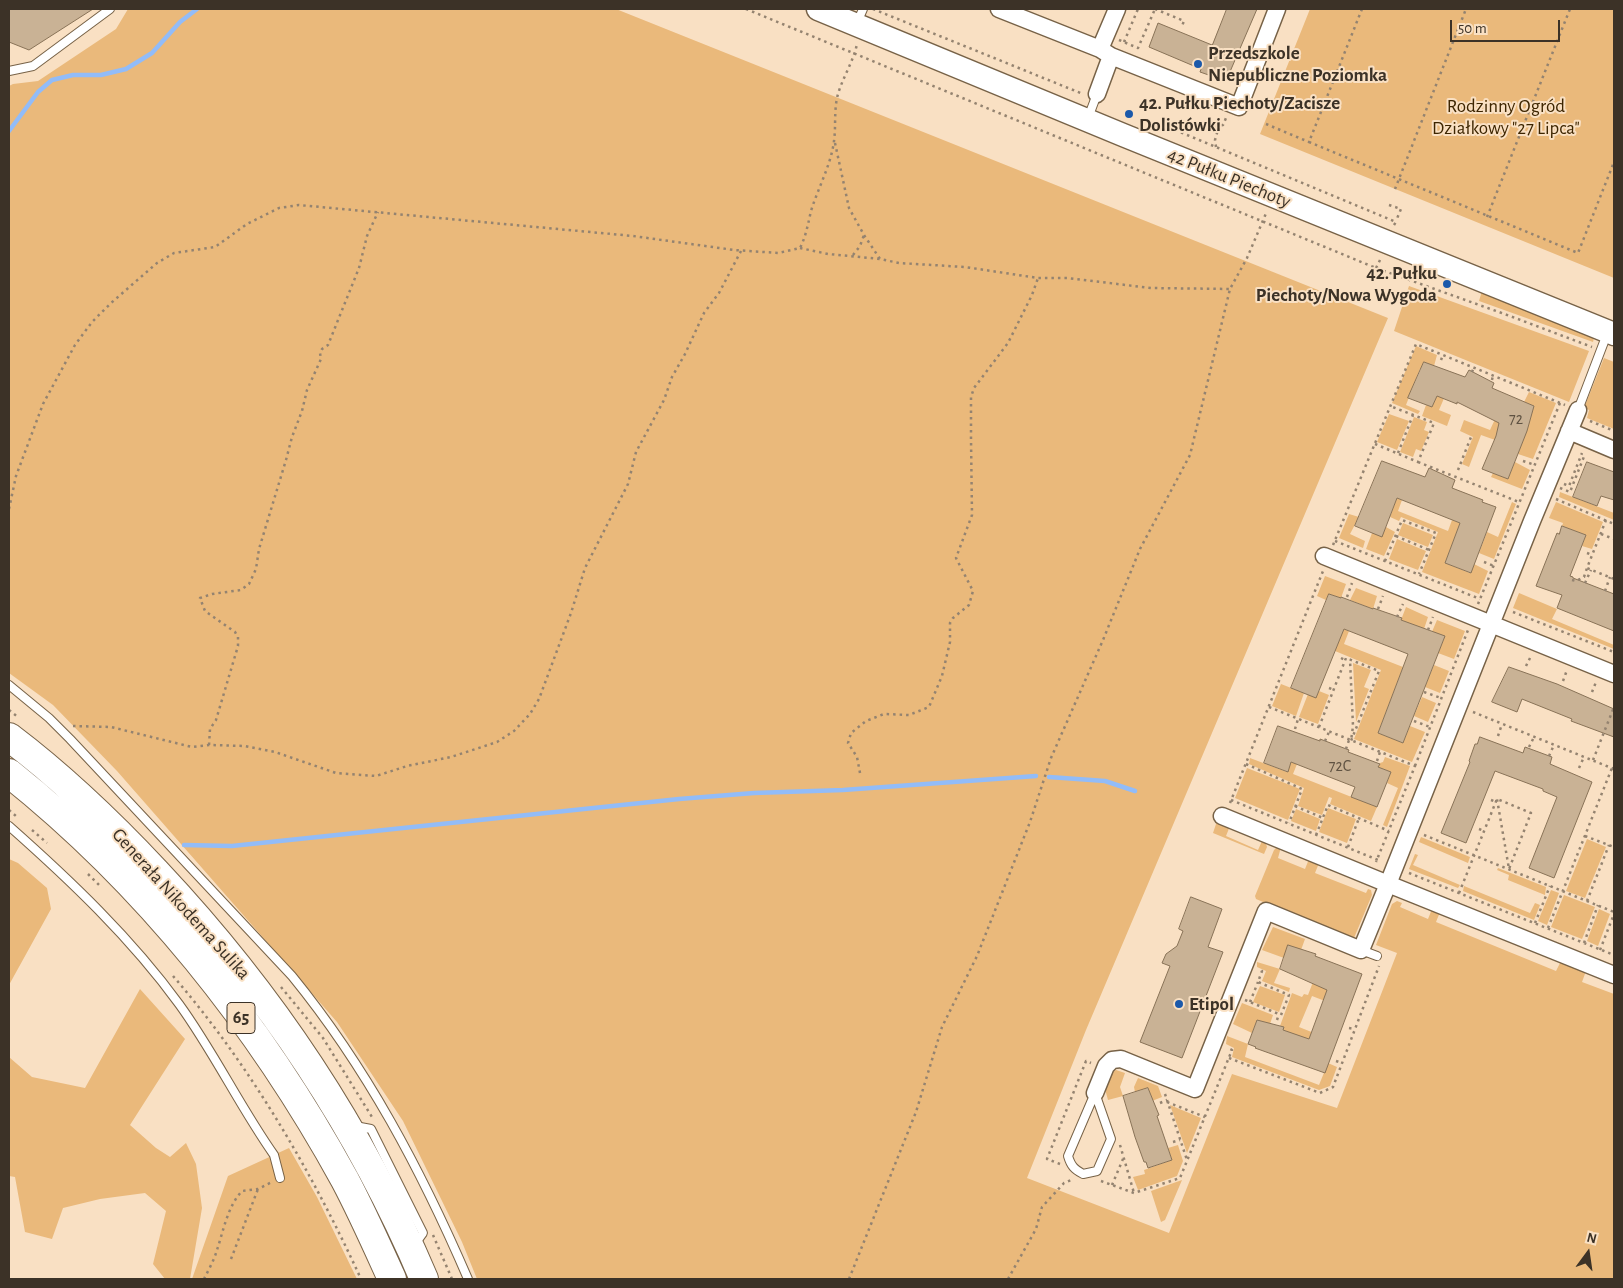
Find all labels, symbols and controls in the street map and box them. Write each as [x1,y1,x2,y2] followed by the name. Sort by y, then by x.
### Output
[1453,10,1563,42] scale bar
[1458,21,1487,36] text: 50 m
[1208,42,1387,86] place label: Przedszkole Niepubliczne Poziomka
[1192,58,1204,70] marker: Przedszkole Niepubliczne Poziomka
[1139,92,1340,136] place label: 42. Pułku Piechoty/Zacisze Dolistówki
[1432,95,1580,139] park label: Rodzinny Ogród Działkowy "27 Lipca"
[1123,108,1135,120] marker: 42. Pułku Piechoty/Zacisze Dolistówki
[1164,143,1294,213] street label: 42 Pułku Piechoty
[1256,262,1437,306] place label: 42. Pułku Piechoty/Nowa Wygoda
[1441,278,1453,290] marker: 42. Pułku Piechoty/Nowa Wygoda
[1509,409,1523,429] house number: 72
[1329,756,1351,776] house number: 72C
[107,824,255,984] street label: Generała Nikodema Sulika
[1189,993,1234,1015] place label: Etipol
[1173,998,1185,1010] marker: Etipol
[227,1002,255,1034] road number: 65
[1563,1228,1613,1278] north arrow
[1585,1230,1598,1246] text: N

